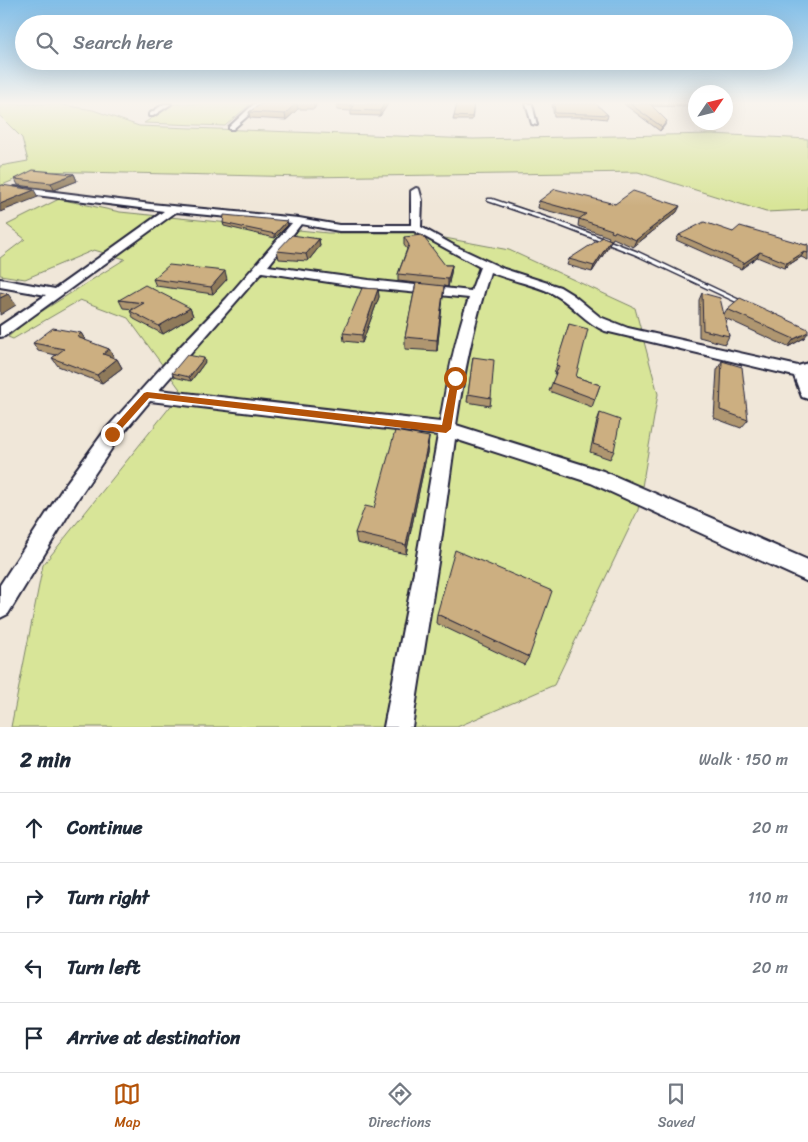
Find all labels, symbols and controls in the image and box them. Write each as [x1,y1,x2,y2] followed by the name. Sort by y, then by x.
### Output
[15,15,793,70] search box
[73,26,173,59] text: Search here
[33,29,61,57] icon: search
[688,85,733,130] north arrow
[444,367,467,390] route start
[101,423,124,446] route end
[20,741,71,779] text: 2 min
[699,745,788,774] text: Walk · 150 m
[67,811,143,844] text: Continue
[752,813,788,842] text: 20 m
[20,814,48,842] icon: ahead
[67,881,149,914] text: Turn right
[748,883,788,912] text: 110 m
[20,884,48,912] icon: right
[67,951,140,984] text: Turn left
[752,953,788,982] text: 20 m
[20,954,48,982] icon: left
[67,1021,240,1054] text: Arrive at destination
[20,1024,48,1052] icon: arrive
[113,1080,141,1135] tab: Map
[368,1080,431,1135] tab: Directions
[658,1080,695,1135] tab: Saved

